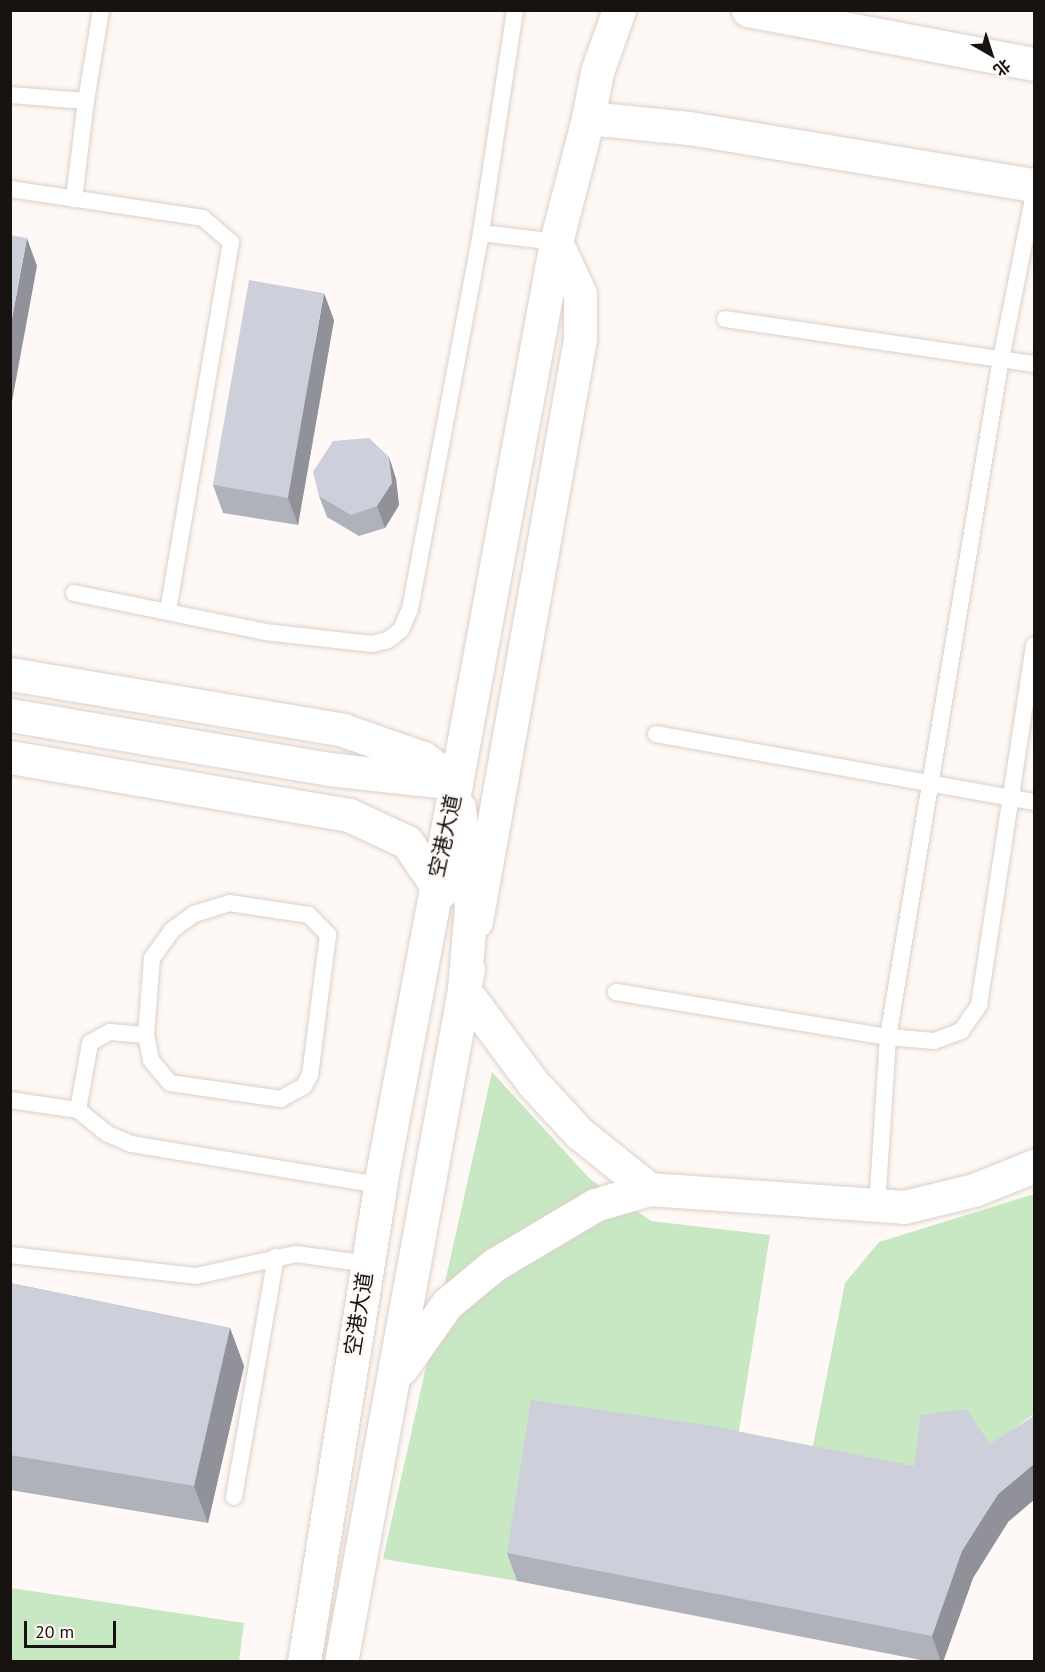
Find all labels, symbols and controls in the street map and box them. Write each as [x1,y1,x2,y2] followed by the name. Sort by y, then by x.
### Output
[961,24,1021,84] north arrow
[990,55,1015,81] text: 北
[424,792,466,880] street label: 空港大道
[340,1271,378,1357] street label: 空港大道
[27,1609,118,1647] scale bar
[35,1620,74,1643] text: 20 m

